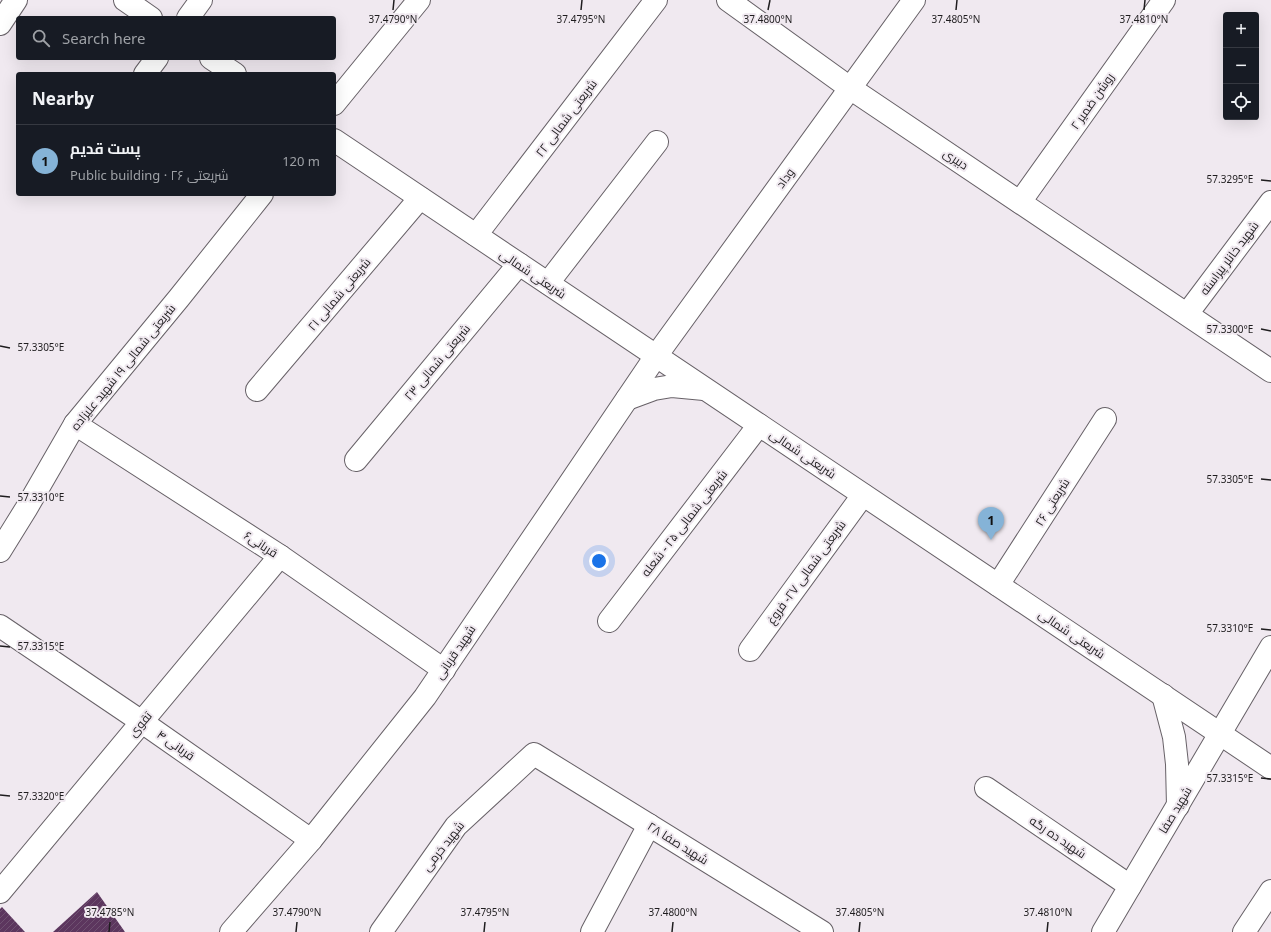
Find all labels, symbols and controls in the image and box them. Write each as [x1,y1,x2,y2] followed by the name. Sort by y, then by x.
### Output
[369,12,417,26] text: 37.4790°N
[557,12,605,26] text: 37.4795°N
[744,12,792,26] text: 37.4800°N
[932,12,980,26] text: 37.4805°N
[1120,12,1168,26] text: 37.4810°N
[1223,12,1259,120] map controls
[1223,12,1259,48] button: +
[16,16,336,60] search box
[30,27,52,49] icon: search
[62,28,145,48] text: Search here
[1223,48,1259,84] button: −
[1066,69,1118,133] street label: روشن ضمیر ۲
[531,76,601,160] street label: شریعتی شمالی ٢٢
[1223,84,1259,120] button: locate
[32,87,94,110] text: Nearby
[70,138,141,158] text: پست قدیم
[940,144,972,174] street label: دبیری
[41,152,49,170] text: 1
[282,152,320,170] text: 120 m
[772,164,798,192] street label: وداد
[70,166,229,184] text: Public building · شریعتی ۲۶
[1207,172,1253,186] text: 57.3295°E
[1196,217,1263,299] street label: شهید خانلر پیراسته
[496,245,570,303] street label: شریعتی شمالی
[304,254,374,334] street label: شریعتی شمالی ۲۱
[67,300,179,434] street label: شریعتی شمالی ۱۹ شهید علیزاده
[400,320,474,404] street label: شریعتی شمالی ۲۳
[1207,322,1253,336] text: 57.3300°E
[18,340,64,354] text: 57.3305°E
[766,425,840,483] street label: شریعتی شمالی
[637,466,731,580] street label: شریعتی شمالی ۲۵ - شعله
[1207,472,1253,486] text: 57.3305°E
[1031,475,1073,529] street label: شریعتی ۲۶
[18,490,64,504] text: 57.3310°E
[978,507,1004,540] pin: 1
[762,516,850,628] street label: شریعتی شمالی ۲۷- فروغ
[241,527,281,561] street label: قربانی۶
[589,551,609,571] your location
[1035,605,1109,663] street label: شریعتی شمالی
[431,621,480,683] street label: شهید قربانی
[1207,621,1253,635] text: 57.3310°E
[18,639,64,653] text: 57.3315°E
[124,707,156,740] street label: تقوی
[154,726,198,764] street label: قربانی ۴
[1207,771,1253,785] text: 57.3315°E
[1154,783,1196,837] street label: شهید صفا
[18,789,64,803] text: 57.3320°E
[1026,812,1090,862] street label: شهید ده رگه
[418,817,468,875] street label: شهید خرمی
[644,818,712,868] street label: شهید صفا ۲۸
[86,905,134,919] text: 37.4785°N
[273,905,321,919] text: 37.4790°N
[461,905,509,919] text: 37.4795°N
[649,905,697,919] text: 37.4800°N
[836,905,884,919] text: 37.4805°N
[1024,905,1072,919] text: 37.4810°N

